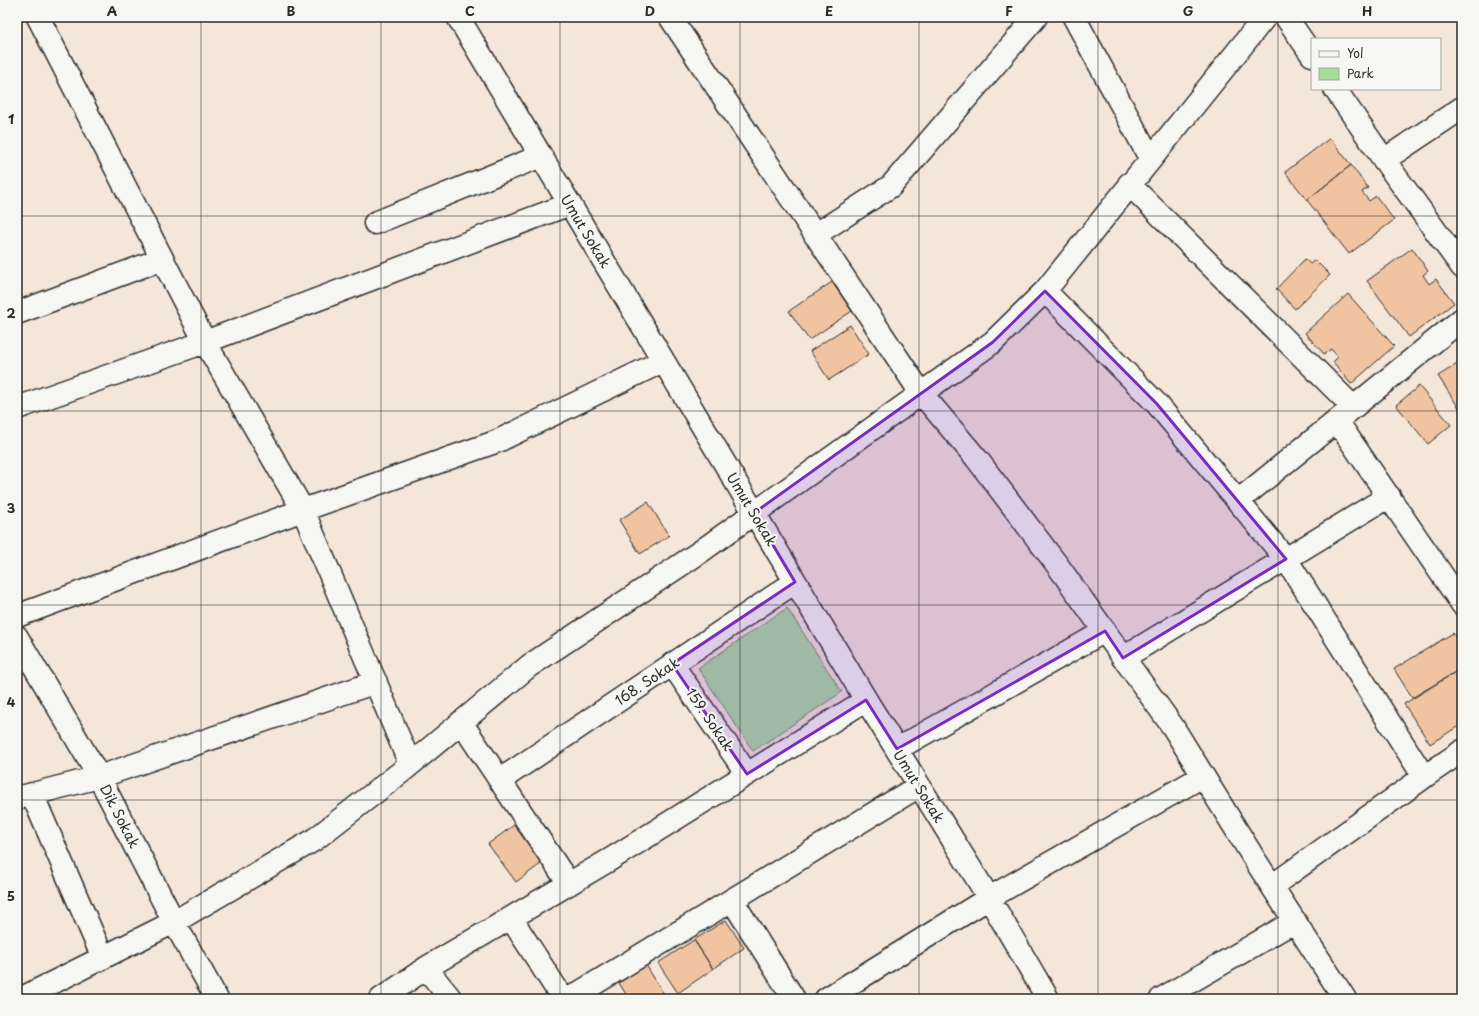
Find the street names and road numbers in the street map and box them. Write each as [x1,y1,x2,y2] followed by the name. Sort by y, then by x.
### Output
[556,190,616,272] street label: Umut Sokak
[722,468,782,550] street label: Umut Sokak
[611,652,683,710] street label: 168. Sokak
[681,683,739,755] street label: 159. Sokak
[888,745,950,827] street label: Umut Sokak
[95,780,145,852] street label: Dik Sokak

